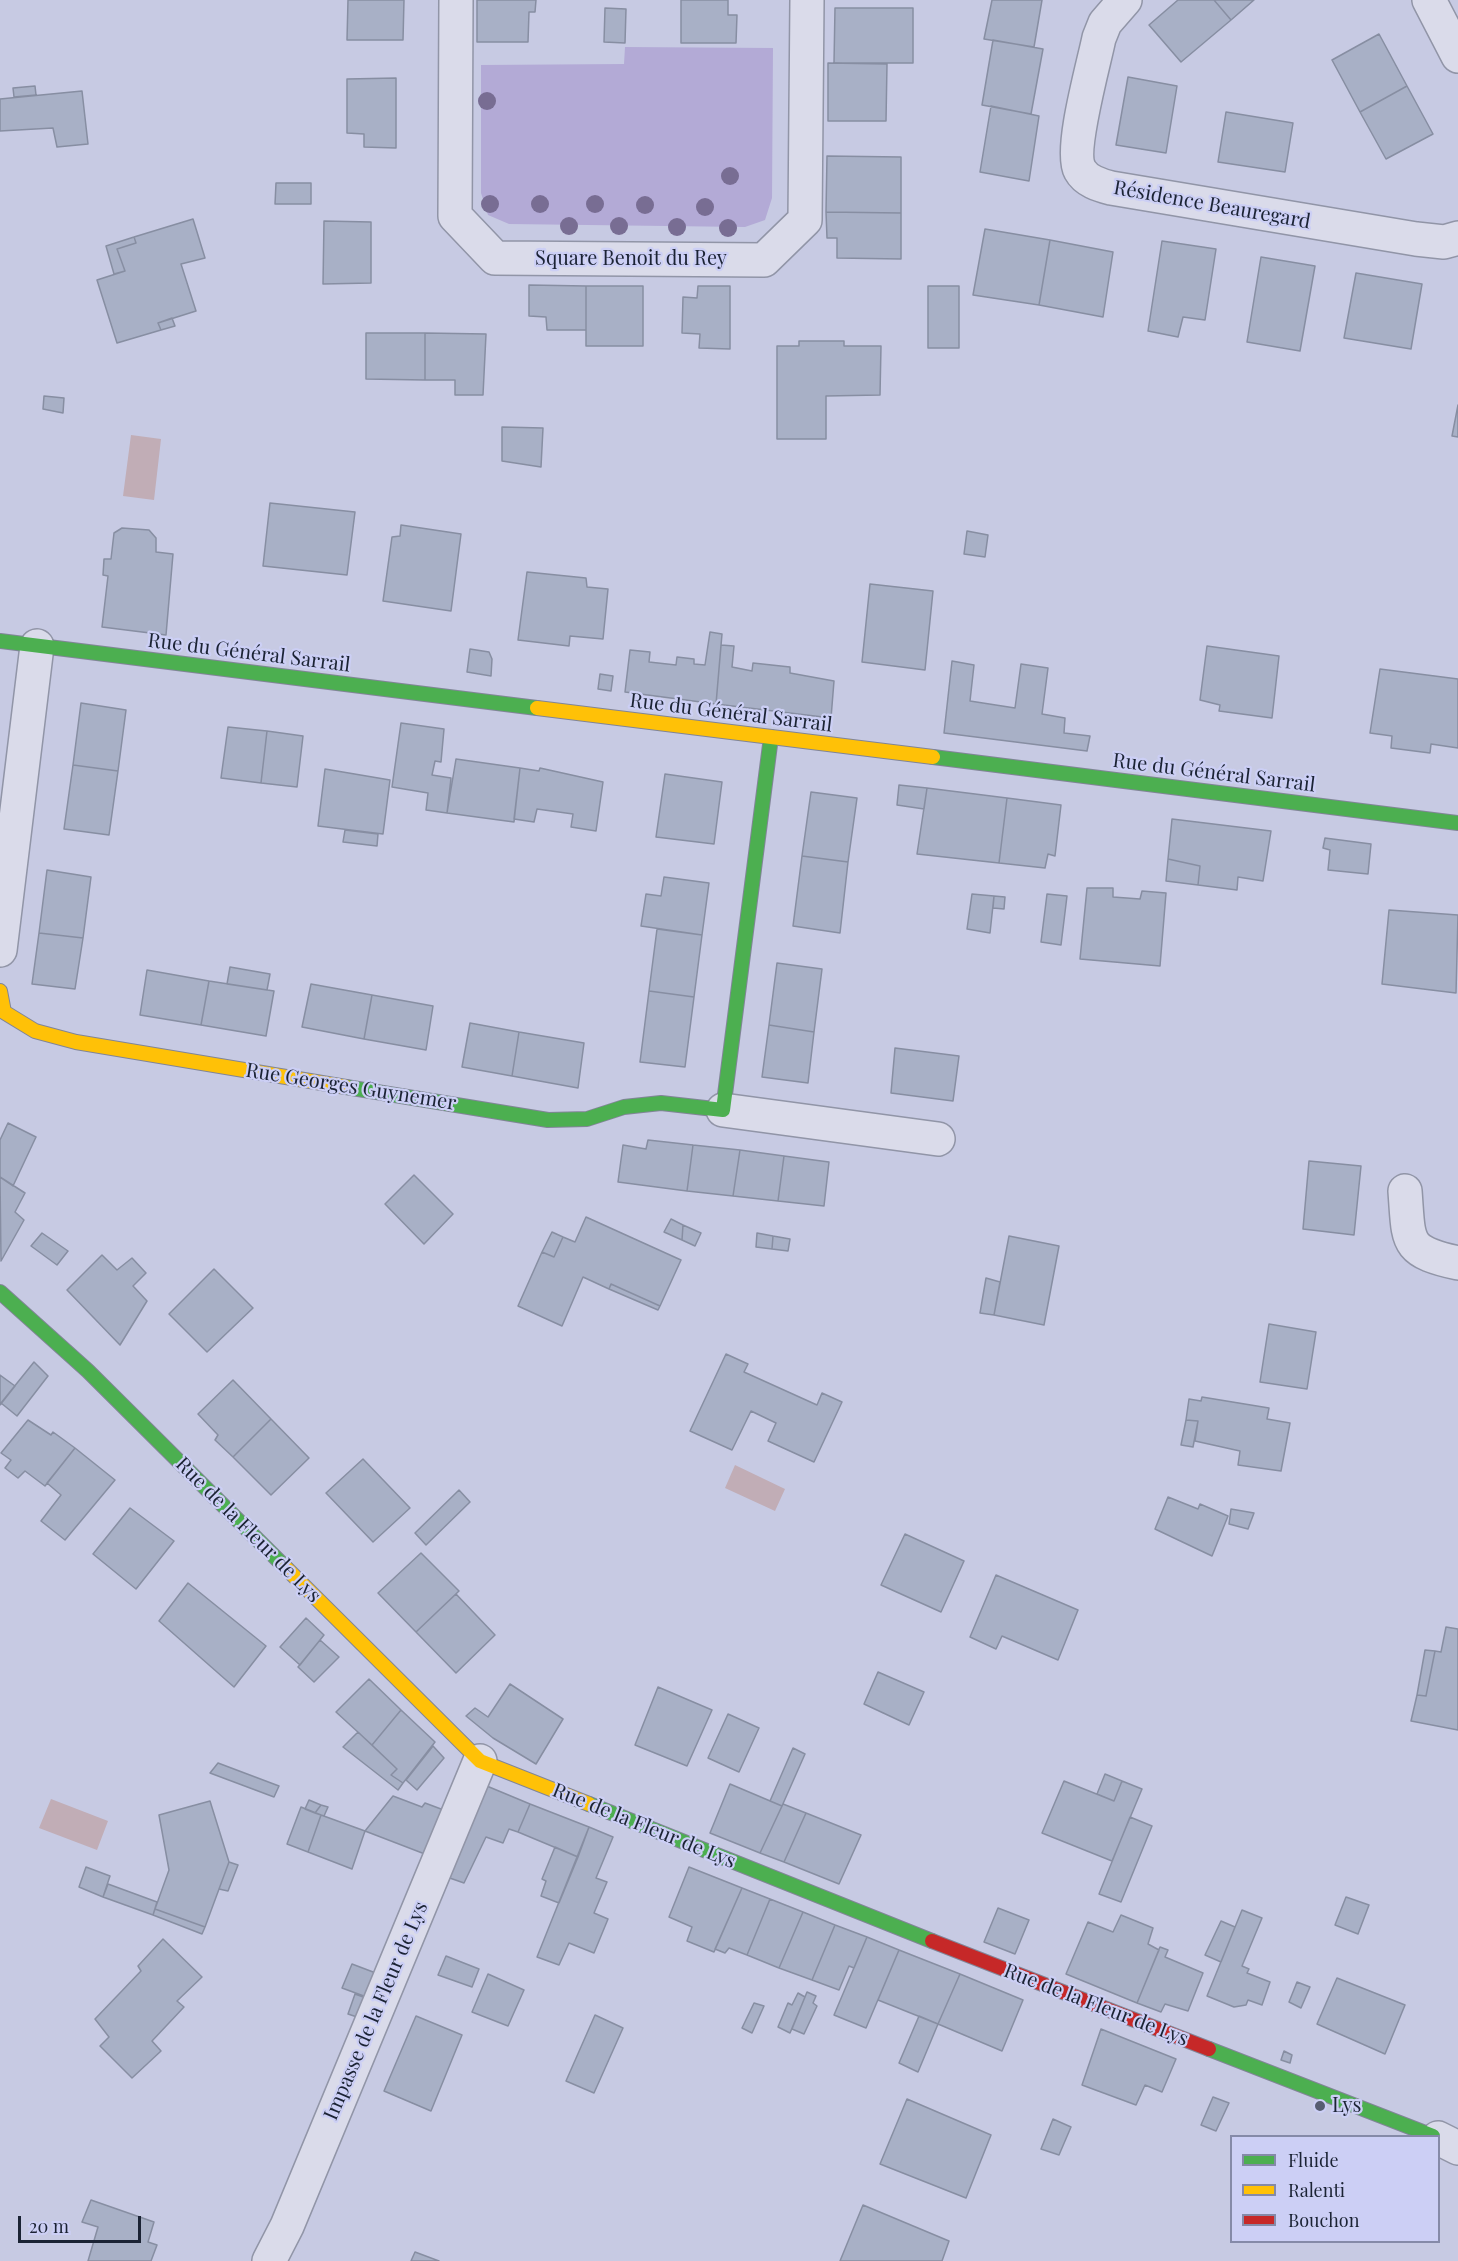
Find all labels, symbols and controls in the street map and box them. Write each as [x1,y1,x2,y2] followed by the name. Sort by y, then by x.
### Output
[1112,176,1312,234] street label: Résidence Beauregard
[535,247,727,271] street label: Square Benoit du Rey
[146,629,352,677] street label: Rue du Général Sarrail
[628,689,834,737] street label: Rue du Général Sarrail
[1111,749,1317,797] street label: Rue du Général Sarrail
[244,1059,458,1115] street label: Rue Georges Guynemer
[170,1452,326,1608] street label: Rue de la Fleur de Lys
[549,1778,739,1874] street label: Rue de la Fleur de Lys
[319,1898,433,2124] street label: Impasse de la Fleur de Lys
[1000,1959,1192,2051] street label: Rue de la Fleur de Lys
[1332,2094,1361,2118] place label: Lys
[1313,2099,1327,2113] marker: Lys
[1230,2135,1440,2243] legend
[1288,2148,1339,2172] text: Fluide
[1288,2178,1345,2202] text: Ralenti
[21,2204,144,2242] scale bar
[1288,2208,1359,2232] text: Bouchon
[29,2214,69,2238] text: 20 m

